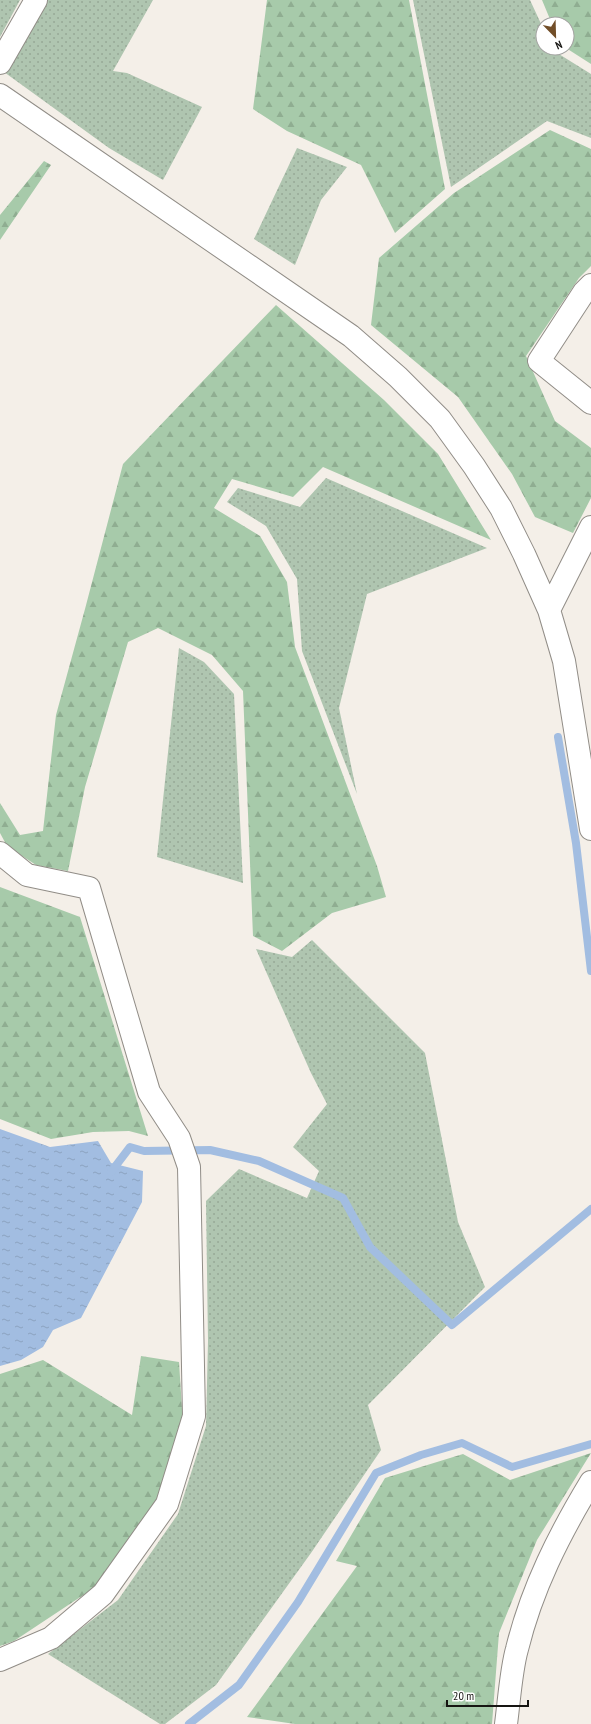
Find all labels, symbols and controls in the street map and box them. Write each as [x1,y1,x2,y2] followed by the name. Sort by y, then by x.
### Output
[535,16,575,56] north arrow
[553,38,564,53] text: N
[447,1682,528,1708] scale bar
[453,1688,474,1703] text: 20 m

